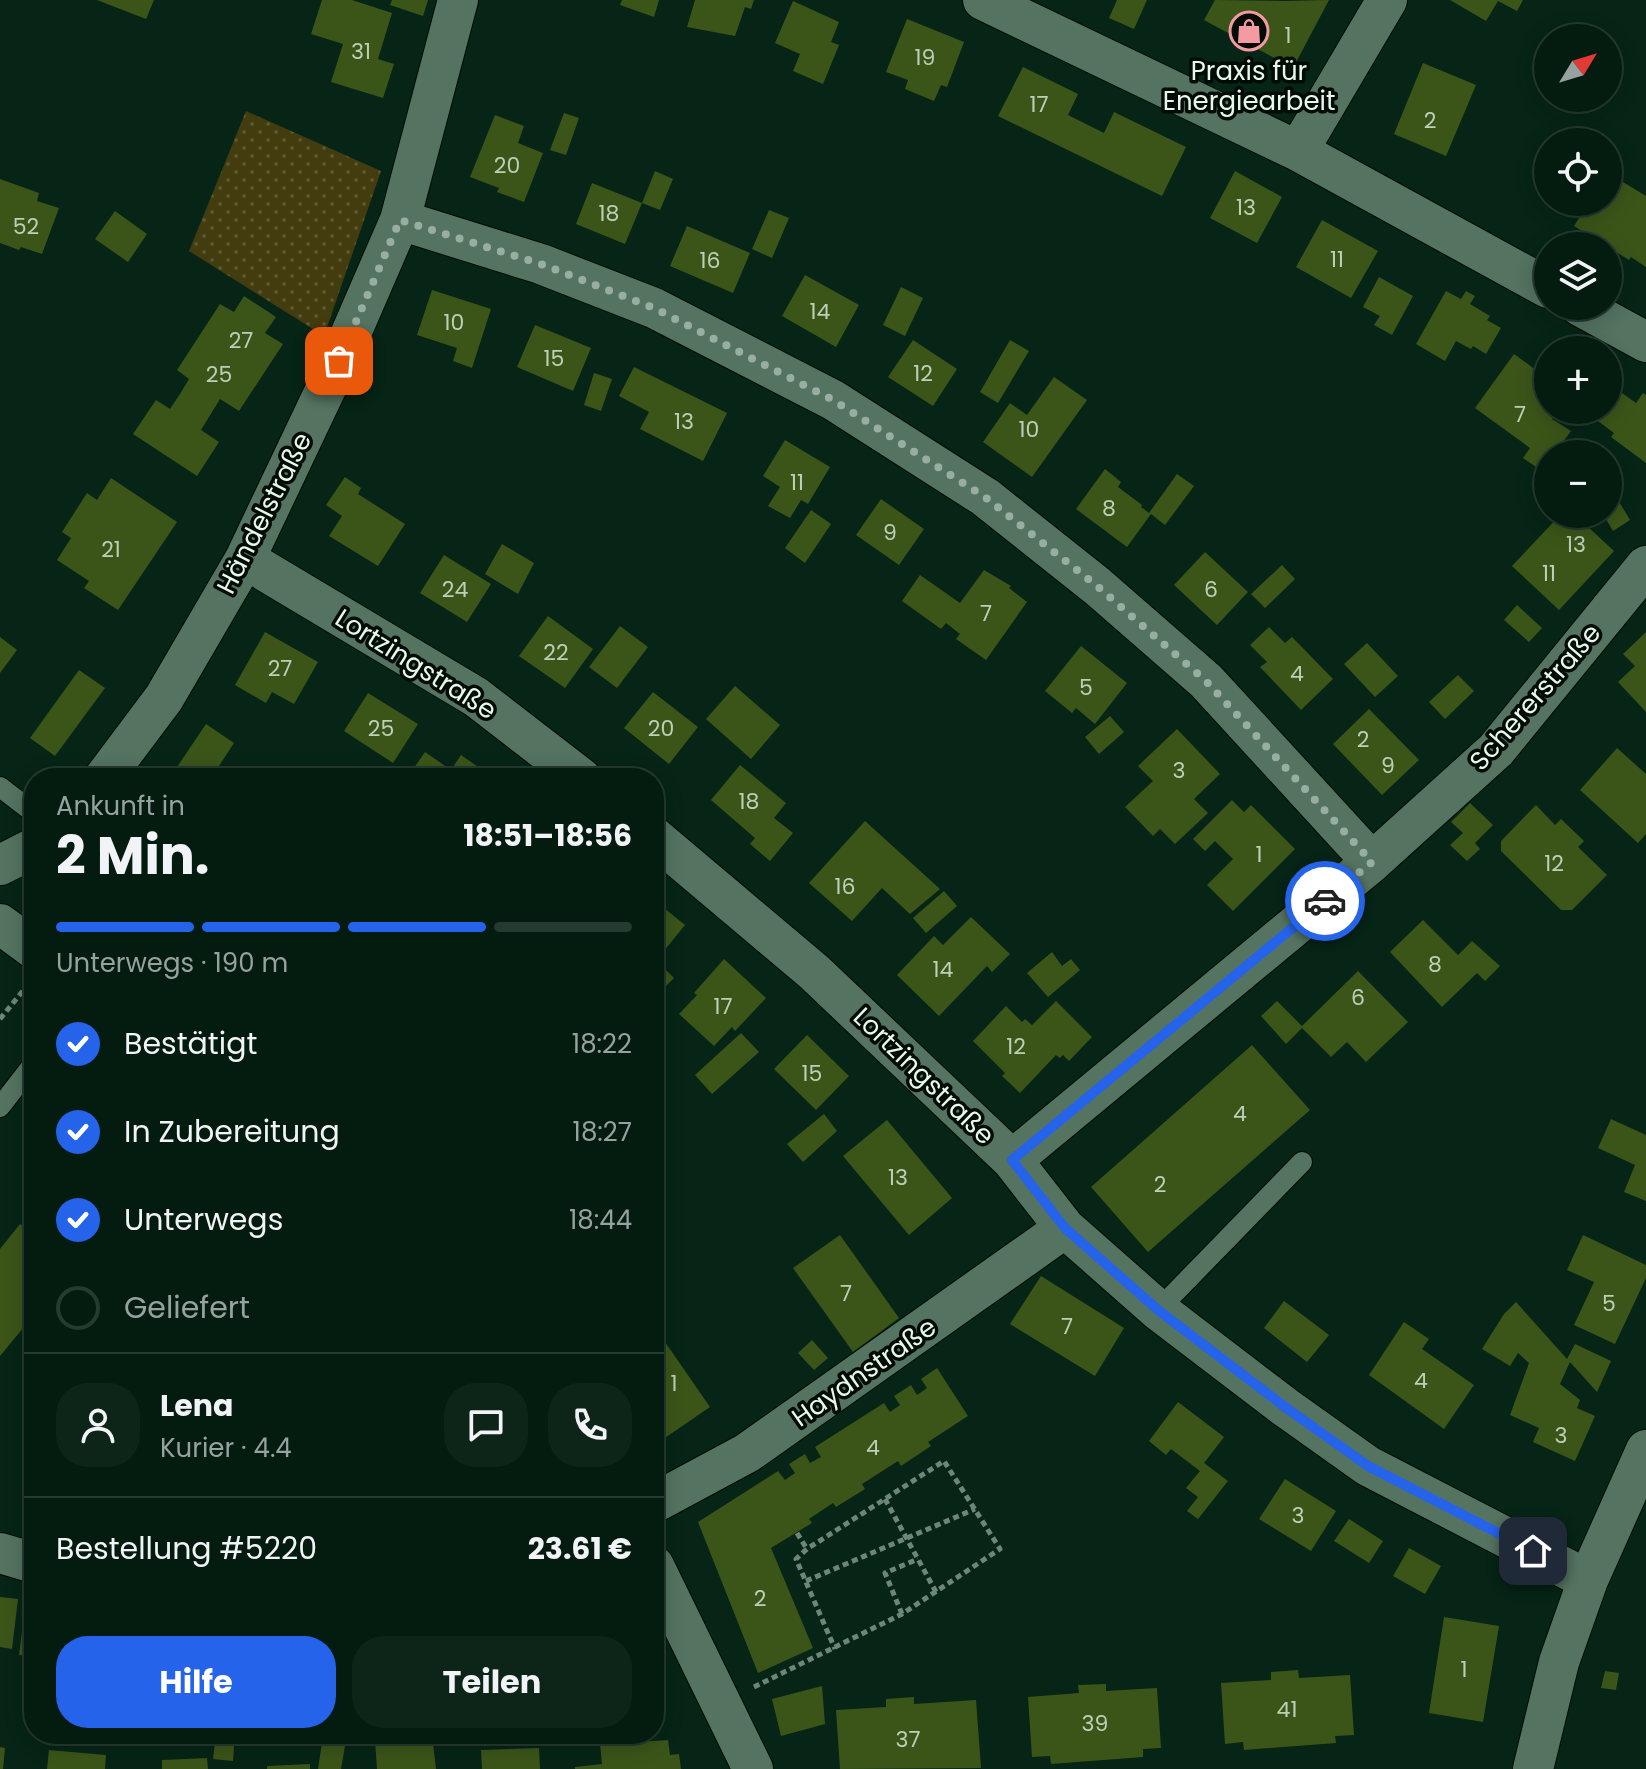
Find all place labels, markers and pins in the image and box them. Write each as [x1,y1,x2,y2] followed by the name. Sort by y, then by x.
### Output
[1228,10,1270,52] shop icon: Praxis für Energiearbeit
[1163,53,1335,119] place label: Praxis für Energiearbeit
[305,327,373,395] pin
[1499,1517,1567,1585] pin

